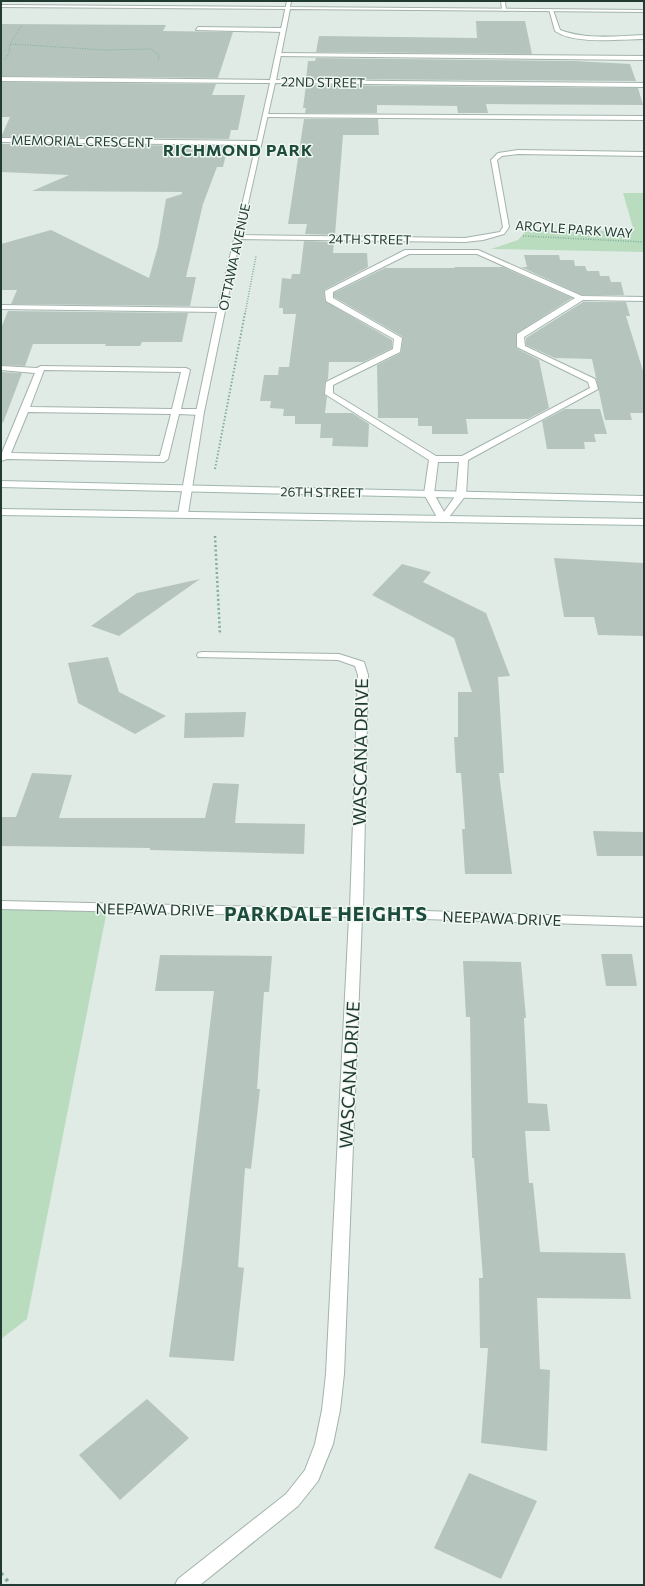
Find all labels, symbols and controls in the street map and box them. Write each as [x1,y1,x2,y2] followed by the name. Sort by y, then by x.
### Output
[281,73,365,91] street label: 22ND STREET
[11,132,153,150] street label: MEMORIAL CRESCENT
[163,140,313,159] district label: RICHMOND PARK
[215,202,253,312] street label: OTTAWA AVENUE
[515,217,634,241] street label: ARGYLE PARK WAY
[328,230,412,248] street label: 24TH STREET
[280,483,364,501] street label: 26TH STREET
[348,678,372,826] street label: WASCANA DRIVE
[95,899,215,919] street label: NEEPAWA DRIVE
[224,902,428,925] district label: PARKDALE HEIGHTS
[442,907,562,929] street label: NEEPAWA DRIVE
[334,1001,364,1149] street label: WASCANA DRIVE

